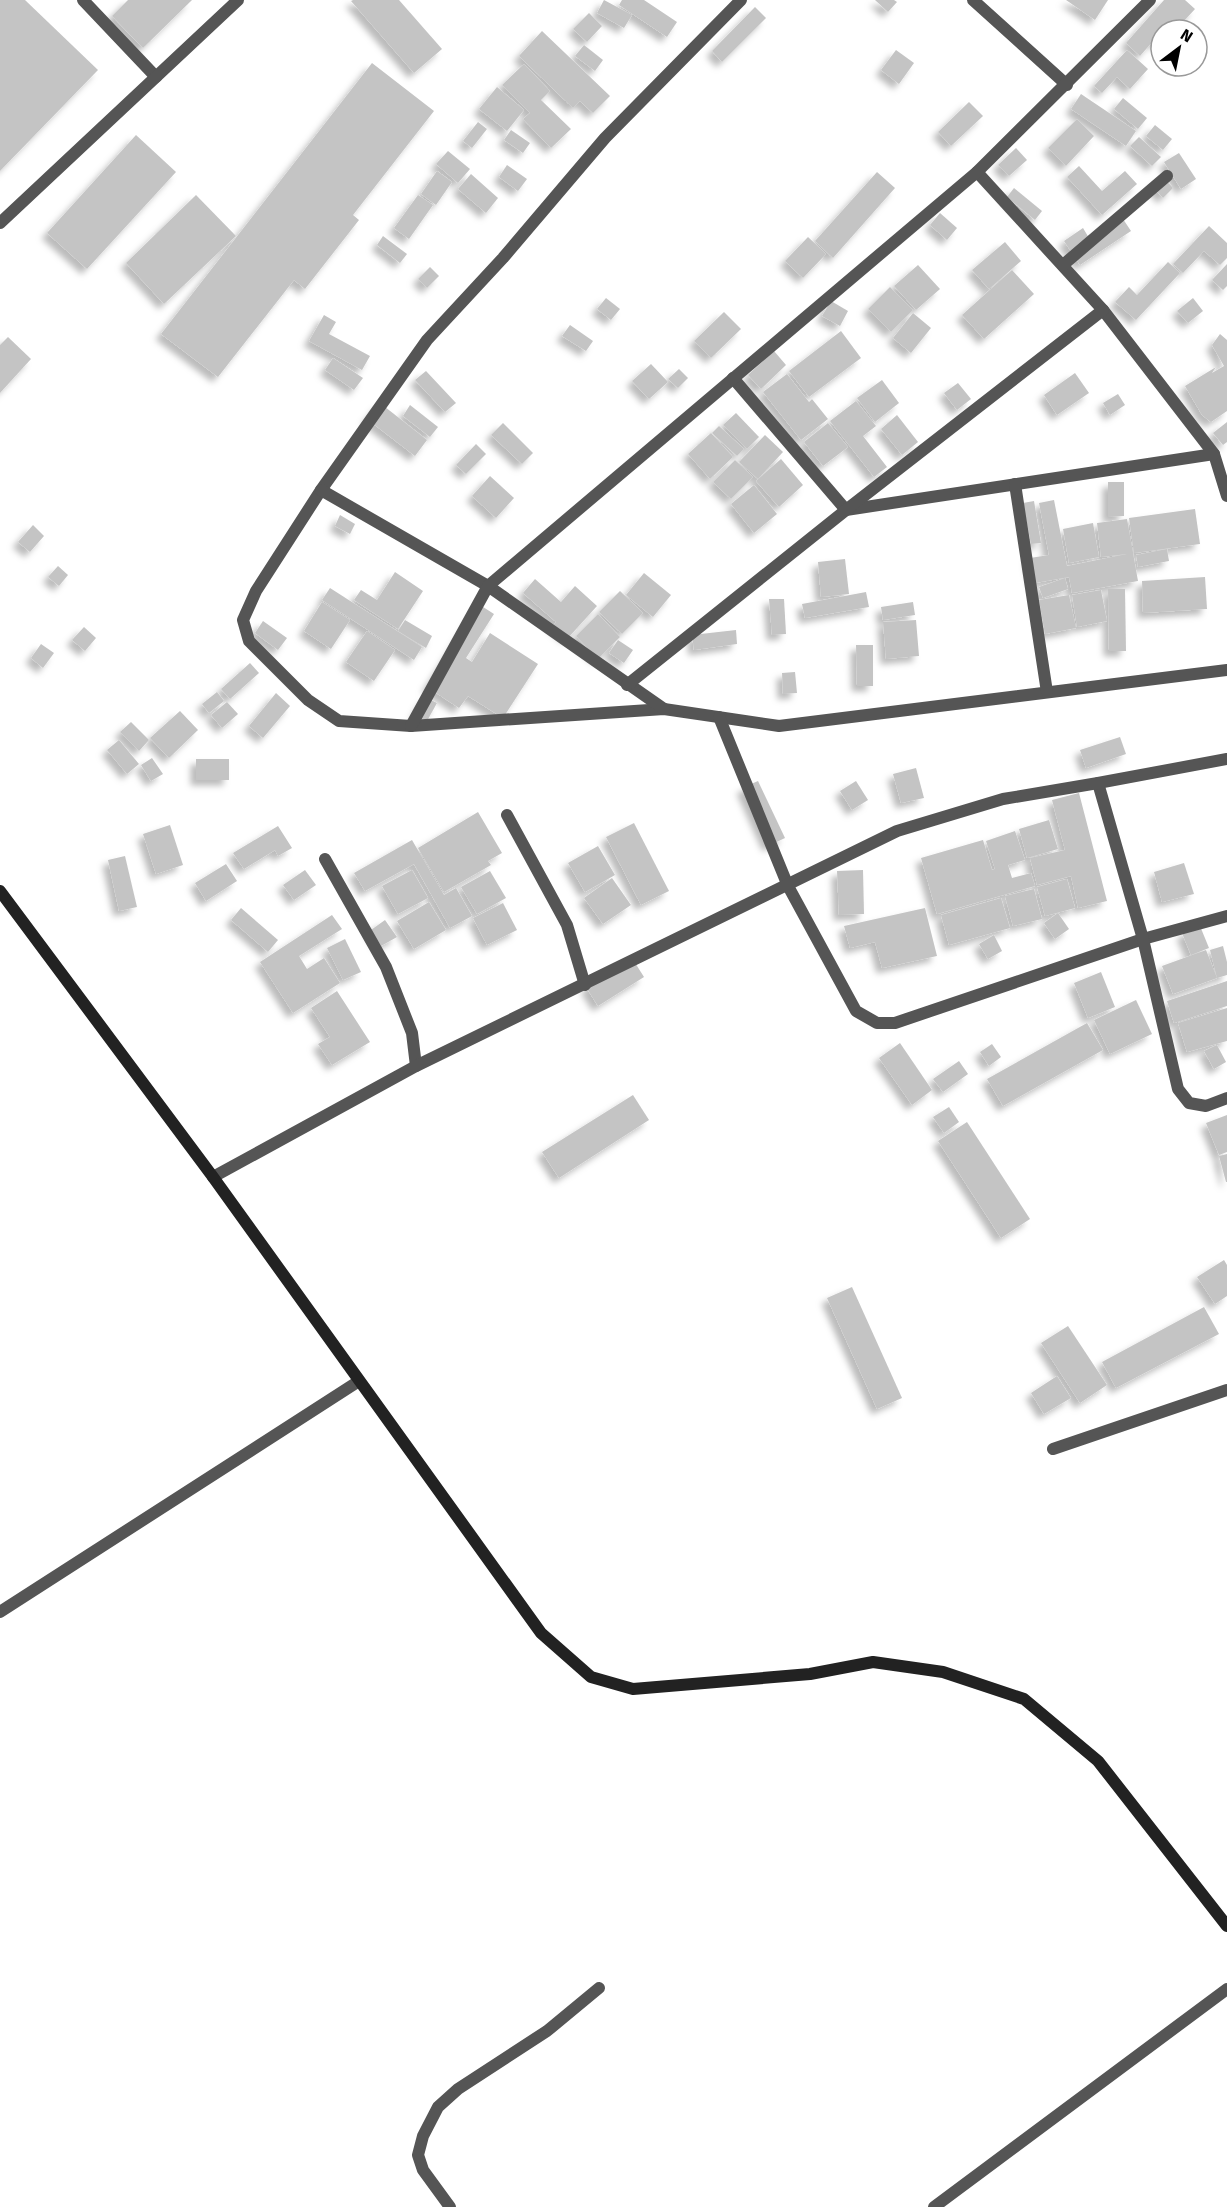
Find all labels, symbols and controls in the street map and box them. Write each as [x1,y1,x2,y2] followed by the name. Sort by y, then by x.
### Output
[1149,18,1209,78] north arrow
[1177,25,1196,47] text: N

